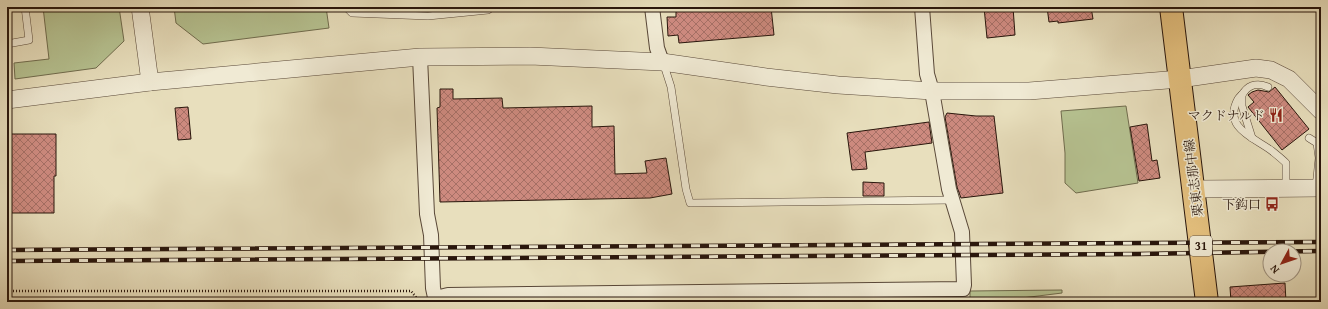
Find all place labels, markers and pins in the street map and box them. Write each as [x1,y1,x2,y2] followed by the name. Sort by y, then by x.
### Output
[1188,106,1265,125] place label: マクドナルド
[1268,107,1284,123] restaurant icon: マクドナルド
[1222,195,1261,214] place label: 下鈎口
[1264,196,1280,212] bus stop icon: 下鈎口

